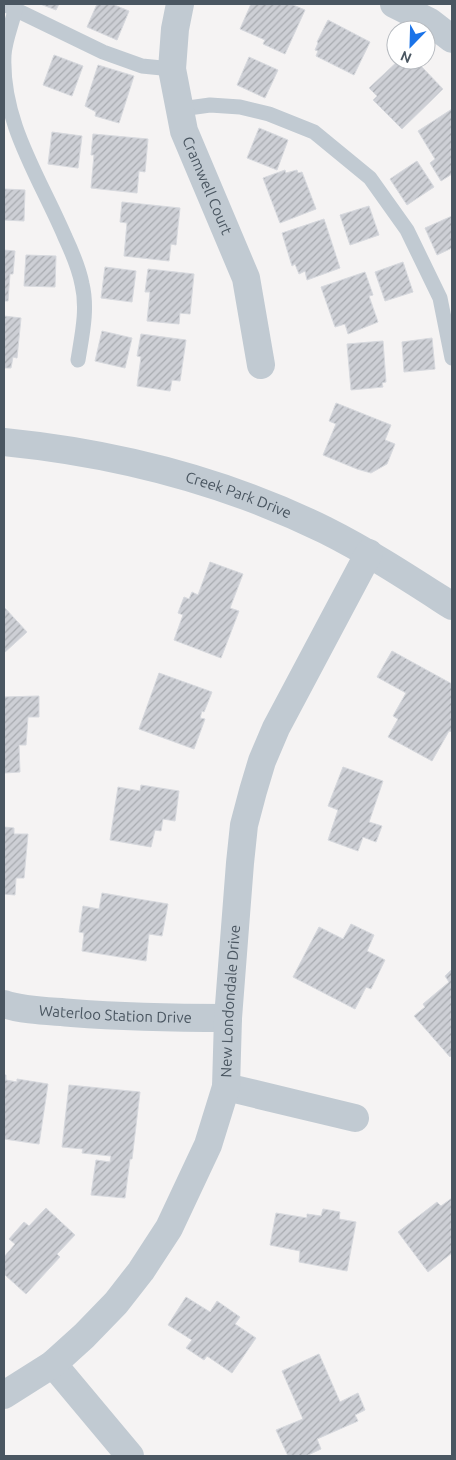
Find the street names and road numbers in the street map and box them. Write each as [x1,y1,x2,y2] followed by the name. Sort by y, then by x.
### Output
[179,134,236,237] street label: Cramwell Court
[184,468,294,521] street label: Creek Park Drive
[217,924,243,1078] street label: New Londondale Drive
[38,1002,192,1026] street label: Waterloo Station Drive

